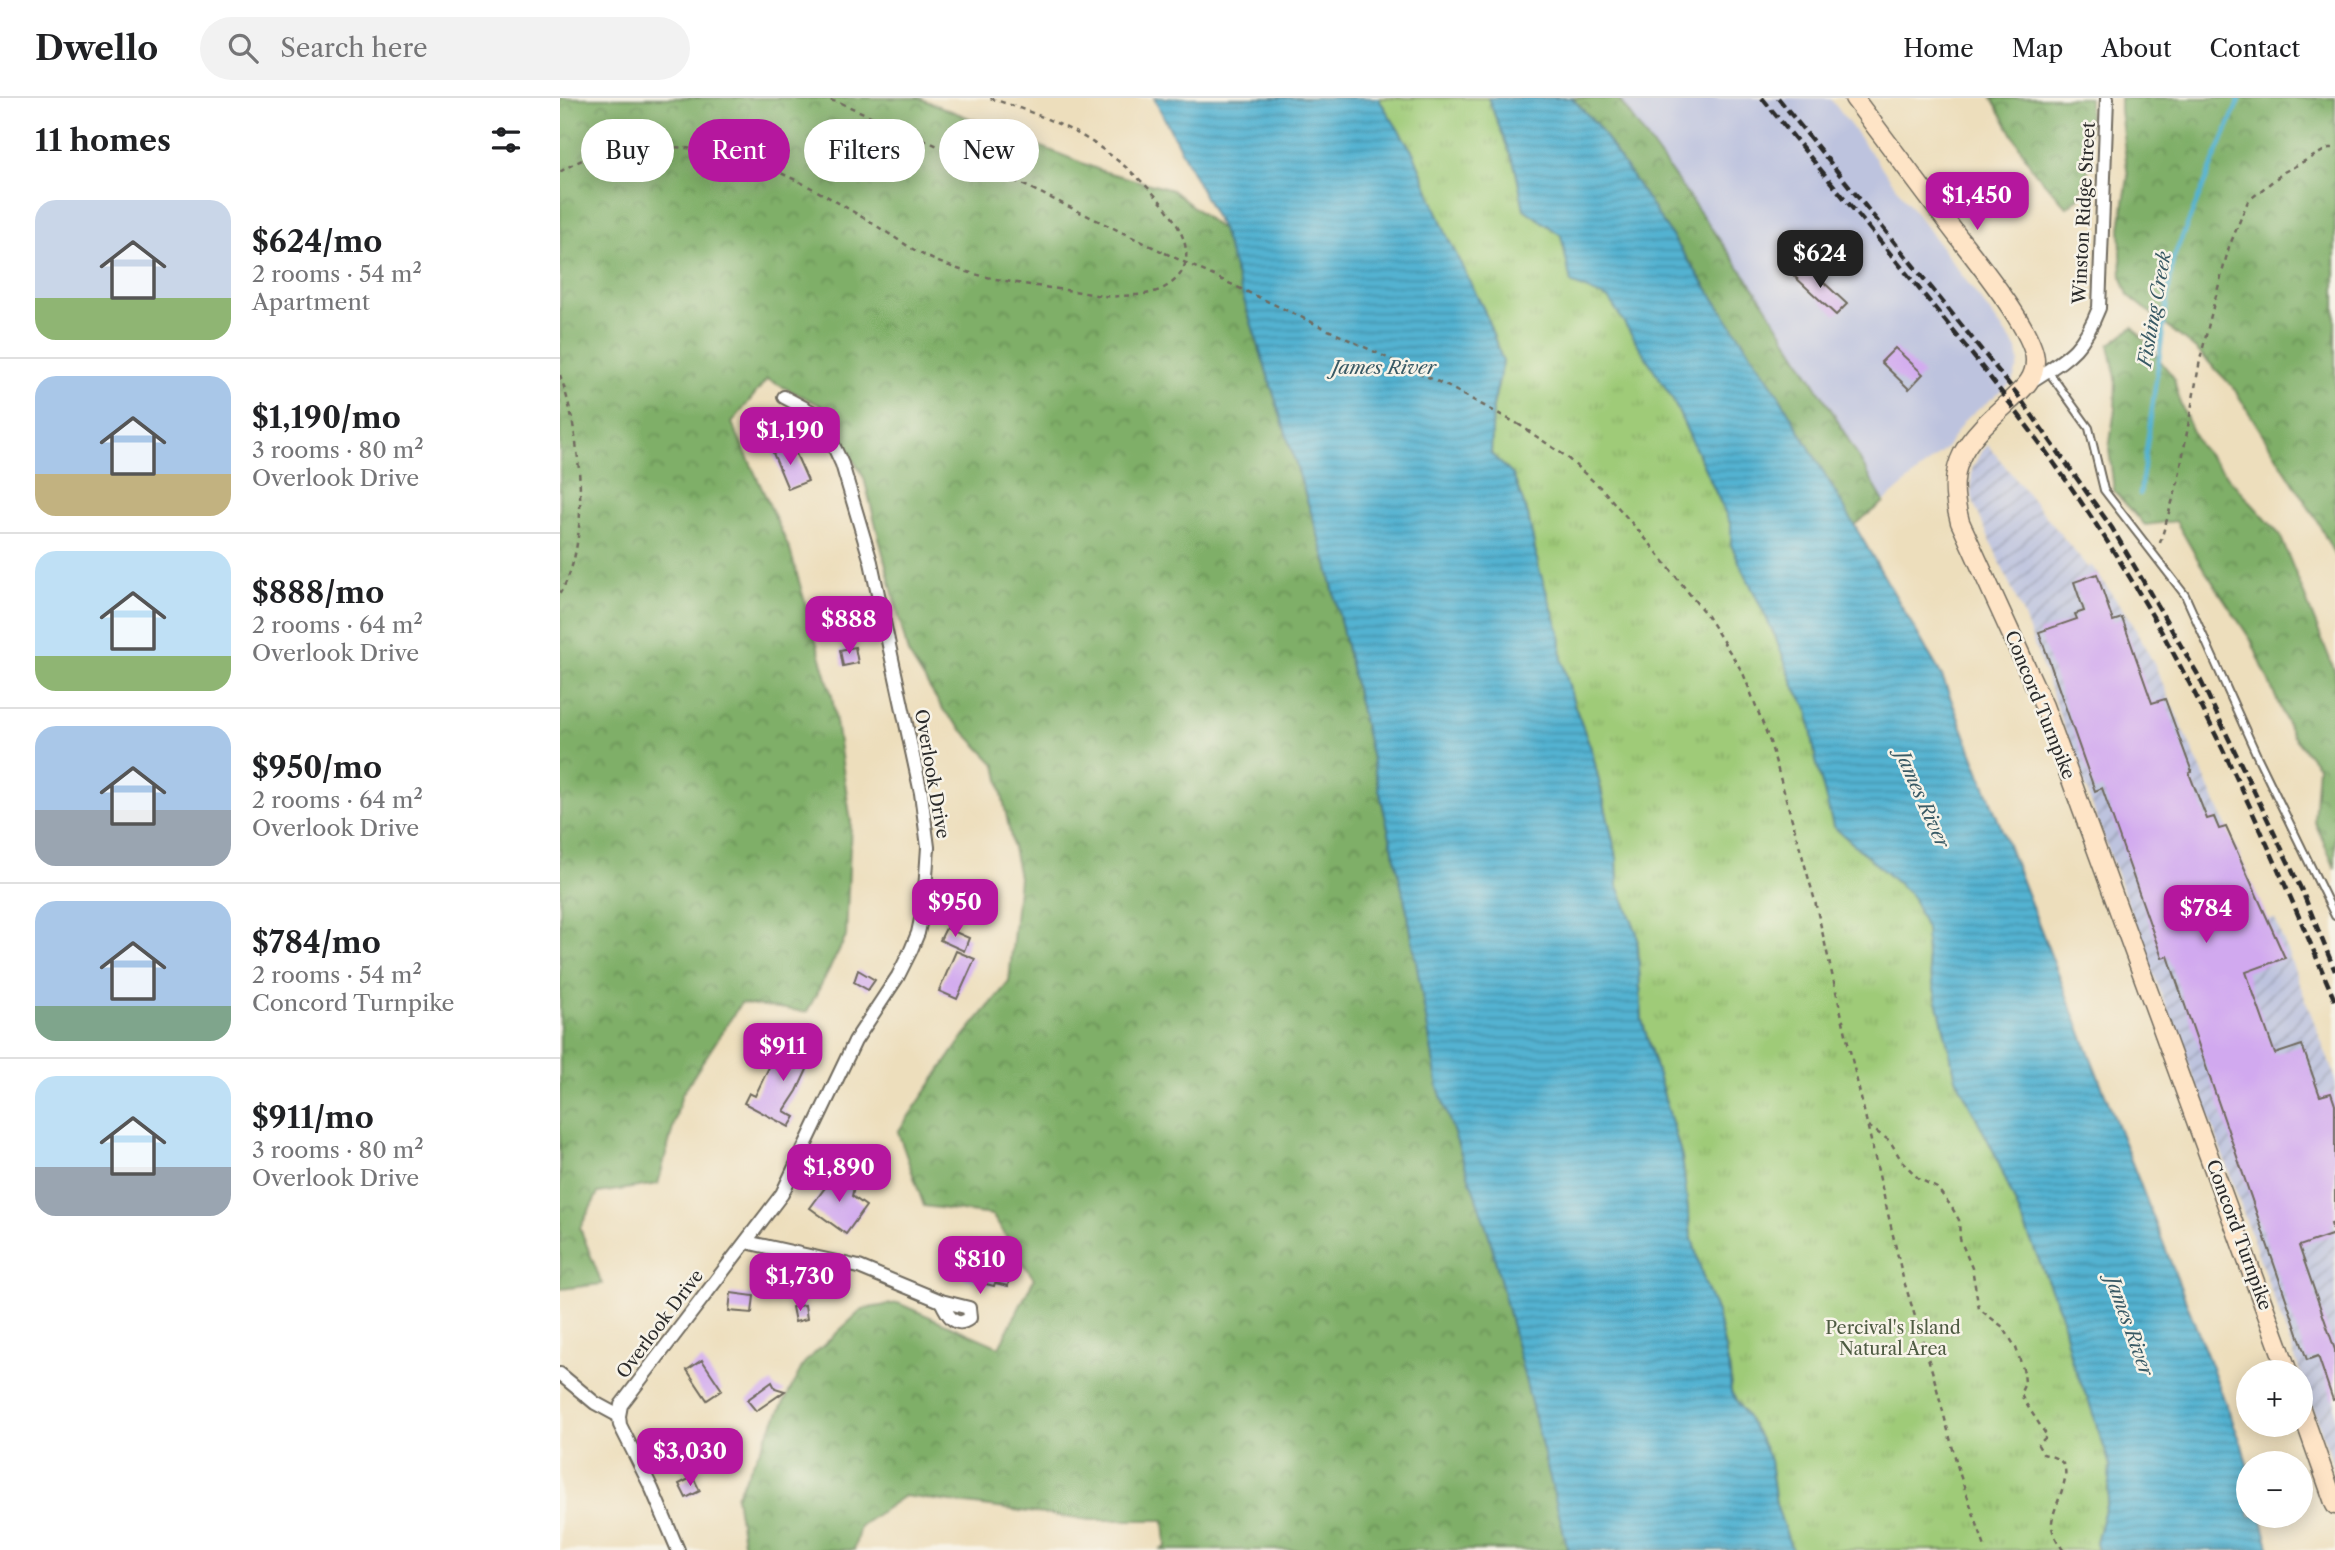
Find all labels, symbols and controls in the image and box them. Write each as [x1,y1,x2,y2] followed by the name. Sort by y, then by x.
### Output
[200,17,690,80] search box
[35,28,158,69] text: Dwello
[224,29,262,67] icon: search
[280,32,428,64] text: Search here
[1903,34,1974,63] text: Home
[2012,34,2063,63] text: Map
[2101,34,2172,63] text: About
[2210,34,2300,63] text: Contact
[581,119,674,182] chip: Buy
[688,119,790,182] chip: Rent
[804,119,925,182] chip: Filters
[939,119,1039,182] chip: New
[487,121,525,159] icon: filters
[2068,121,2100,306] street label: Winston Ridge Street
[35,122,171,159] text: 11 homes
[1920,172,2034,232] pin: $1,450
[1942,181,2012,209] text: $1,450
[252,223,382,260] text: $624/mo
[91,228,175,312] icon: home
[1779,230,1861,290] pin: $624
[1793,239,1847,267] text: $624
[2133,249,2176,371] water label: Fishing Creek
[252,260,422,288] text: 2 rooms · 54 m²
[252,288,370,316] text: Apartment
[1327,356,1437,379] water label: James River
[252,399,401,436] text: $1,190/mo
[91,404,175,488] icon: home
[733,408,847,467] pin: $1,190
[756,416,824,444] text: $1,190
[252,436,424,464] text: 3 rooms · 80 m²
[252,464,419,492] text: Overlook Drive
[252,574,384,611] text: $888/mo
[91,579,175,663] icon: home
[808,596,890,656] pin: $888
[821,605,877,633] text: $888
[252,611,423,639] text: 2 rooms · 64 m²
[2000,627,2080,783] street label: Concord Turnpike
[252,639,419,667] text: Overlook Drive
[910,708,954,840] street label: Overlook Drive
[1889,742,1955,853] water label: James River
[252,749,382,786] text: $950/mo
[91,754,175,838] icon: home
[252,786,423,814] text: 2 rooms · 64 m²
[252,814,419,842] text: Overlook Drive
[914,880,996,939] pin: $950
[2165,886,2247,945] pin: $784
[928,888,982,916] text: $950
[2180,894,2232,922] text: $784
[252,924,381,961] text: $784/mo
[91,929,175,1013] icon: home
[252,961,422,989] text: 2 rooms · 54 m²
[252,989,454,1017] text: Concord Turnpike
[742,1024,824,1083] pin: $911
[759,1032,807,1060] text: $911
[252,1099,374,1136] text: $911/mo
[91,1104,175,1188] icon: home
[252,1136,424,1164] text: 3 rooms · 80 m²
[782,1144,896,1204] pin: $1,890
[803,1153,875,1181] text: $1,890
[2202,1157,2276,1313] street label: Concord Turnpike
[252,1164,419,1192] text: Overlook Drive
[939,1236,1021,1296] pin: $810
[954,1245,1006,1273] text: $810
[743,1254,857,1313] pin: $1,730
[766,1262,834,1290] text: $1,730
[612,1265,708,1383] street label: Overlook Drive
[2099,1269,2159,1380] water label: James River
[1825,1317,1961,1360] park label: Percival's Island Natural Area
[2236,1360,2313,1528] map controls
[2236,1360,2313,1437] button: +
[633,1428,747,1488] pin: $3,030
[653,1437,727,1465] text: $3,030
[2236,1451,2313,1528] button: −

